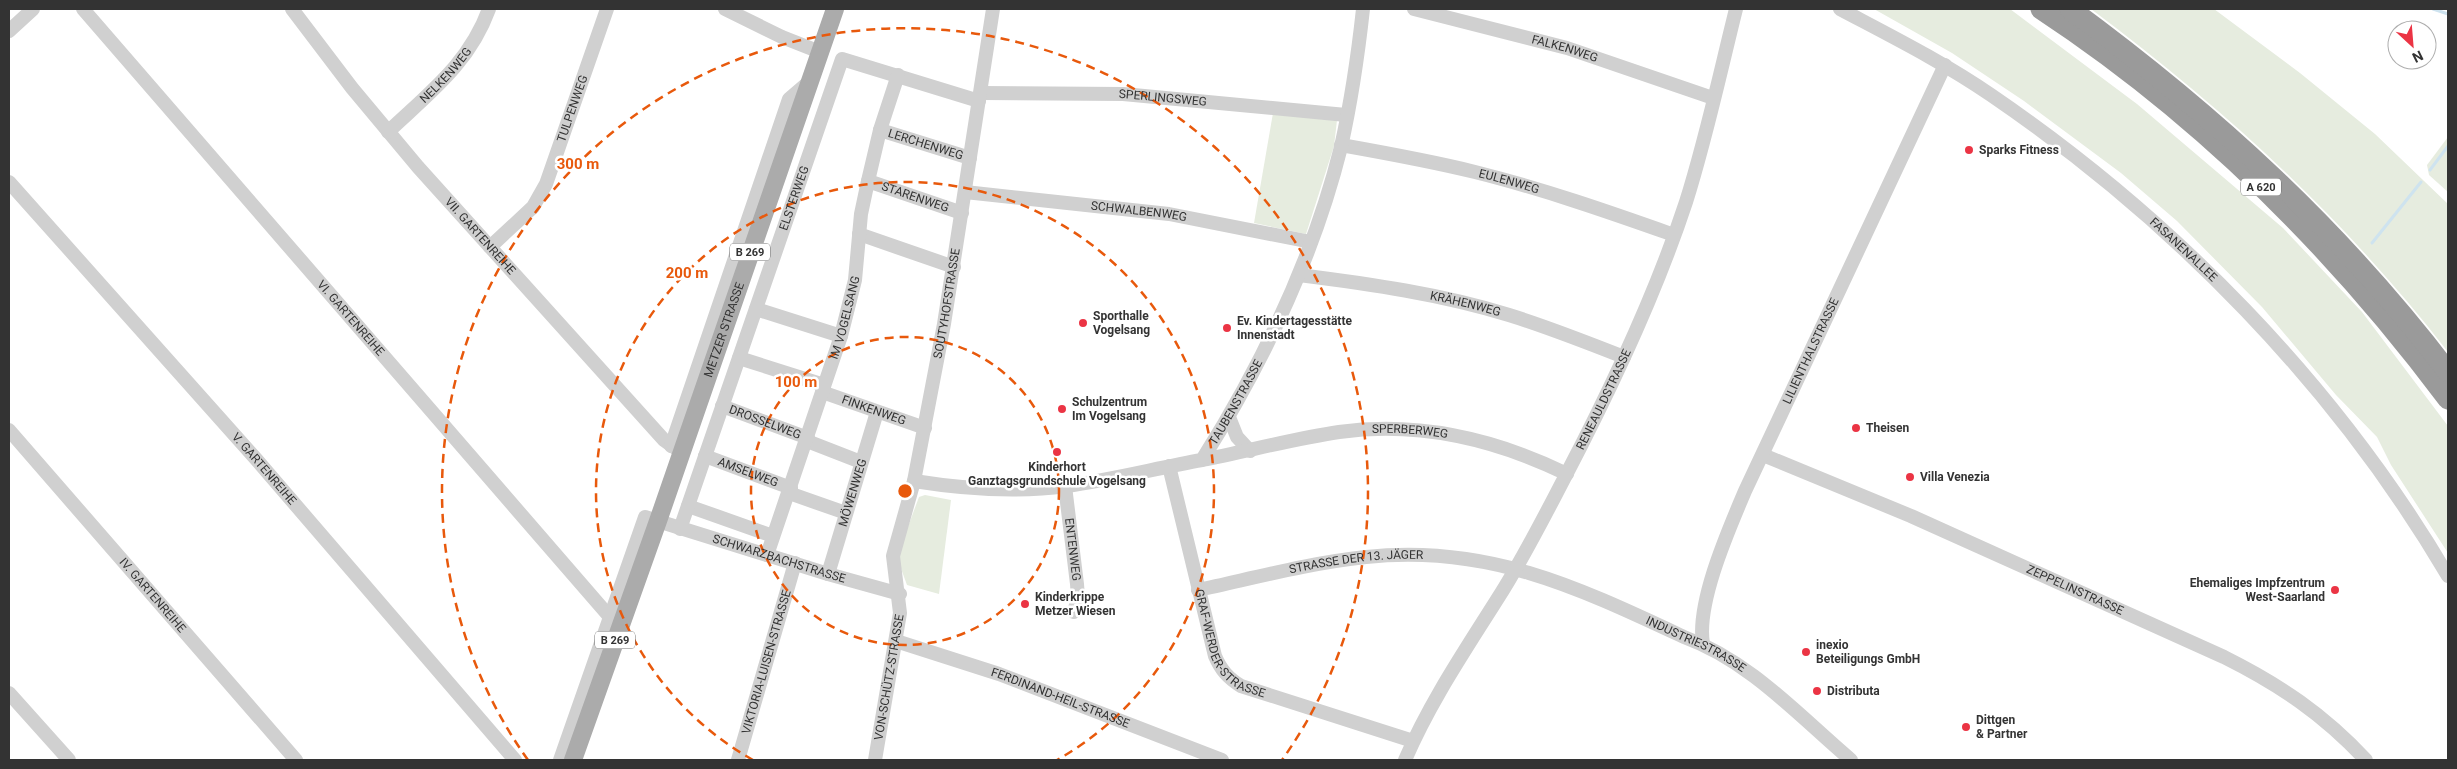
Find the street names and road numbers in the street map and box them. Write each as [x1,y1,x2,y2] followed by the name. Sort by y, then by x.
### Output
[1530,32,1600,65] street label: FALKENWEG
[417,45,474,106] street label: NELKENWEG
[554,73,590,144] street label: TULPENWEG
[1119,87,1207,109] street label: SPERLINGSWEG
[886,126,965,163] street label: LERCHENWEG
[776,164,812,232] street label: ELSTERWEG
[1477,166,1541,196] street label: EULENWEG
[2241,178,2281,196] road number: A 620
[880,179,951,215] street label: STARENWEG
[442,195,519,277] street label: VII. GARTENREIHE
[1090,199,1188,224] street label: SCHWALBENWEG
[2147,215,2220,284] street label: FASANENALLEE
[730,243,770,260] road number: B 269
[931,247,963,360] street label: SOUTYHOFSTRASSE
[827,274,863,361] street label: IM VOGELSANG
[314,277,388,359] street label: VI. GARTENREIHE
[701,280,747,379] street label: METZER STRASSE
[1429,288,1502,319] street label: KRÄHENWEG
[1780,296,1842,406] street label: LILIENTHALSTRASSE
[1573,347,1634,452] street label: RENEAULDSTRASSE
[1206,357,1265,447] street label: TAUBENSTRASSE
[840,392,908,428] street label: FINKENWEG
[727,402,803,442] street label: DROSSELWEG
[1372,422,1449,441] street label: SPERBERWEG
[229,430,299,508] street label: V. GARTENREIHE
[716,454,780,490] street label: AMSELWEG
[836,457,870,528] street label: MÖWENWEG
[1062,517,1084,582] street label: ENTENWEG
[711,532,848,586] street label: SCHWARZBACHSTRASSE
[1288,547,1424,576] street label: STRASSE DER 13. JÄGER
[117,555,189,635] street label: IV. GARTENREIHE
[2024,562,2126,618] street label: ZEPPELINSTRASSE
[739,588,794,736] street label: VIKTORIA-LUISEN-STRASSE
[1192,588,1267,700] street label: GRAF-WERDER-STRASSE
[872,613,907,741] street label: VON-SCHÜTZ-STRASSE
[1644,613,1749,675] street label: INDUSTRIESTRASSE
[595,632,635,648] road number: B 269
[989,665,1132,731] street label: FERDINAND-HEIL-STRASSE

